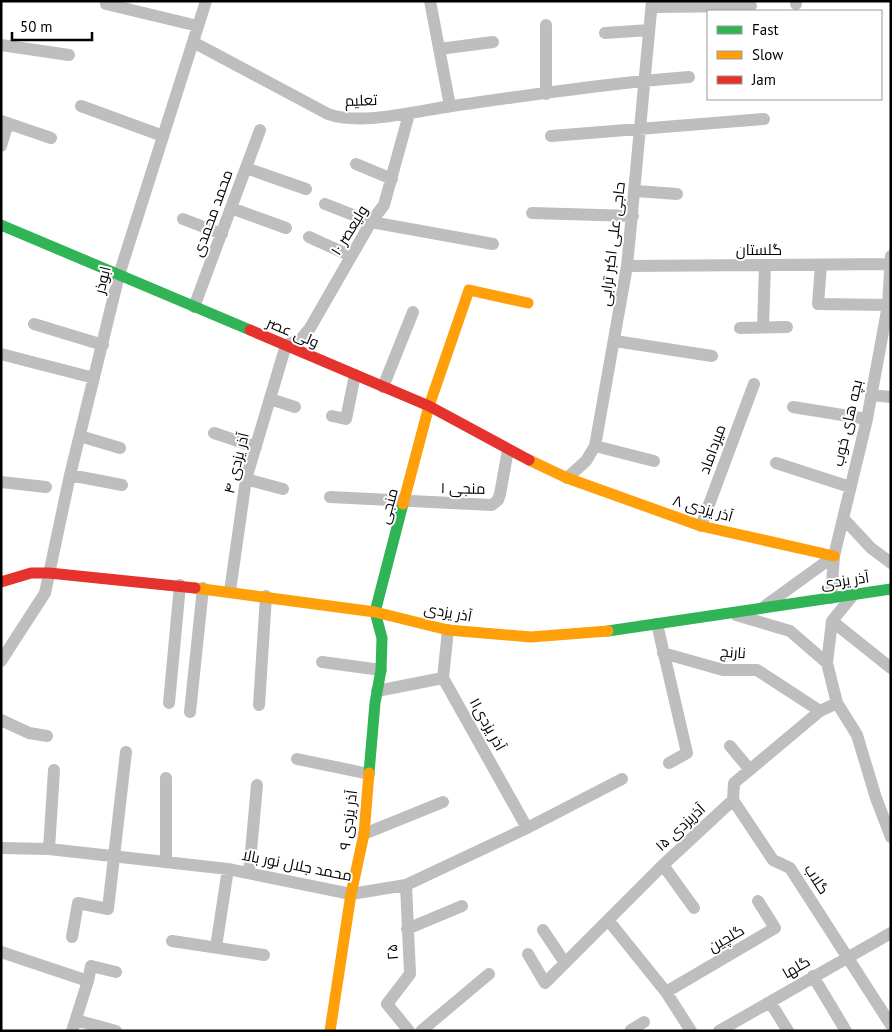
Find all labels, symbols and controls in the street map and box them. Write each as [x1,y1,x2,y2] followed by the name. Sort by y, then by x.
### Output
[12,10,92,42] scale bar
[707,10,882,100] legend
[20,17,53,36] text: 50 m
[752,20,779,39] text: Fast
[752,45,783,64] text: Slow
[751,70,776,89] text: Jam
[344,90,378,111] street label: تعلیم
[187,167,237,259] street label: محمد محمدی
[595,181,630,307] street label: حاجی علی اکبر ترابی
[326,201,372,259] street label: ۱۰ ولیعصر
[736,240,782,260] street label: گلستان
[89,264,115,297] street label: ابوذر
[263,312,322,352] street label: ولی عصر
[828,378,867,468] street label: بچه های خوب
[694,422,730,476] street label: میرداماد
[219,430,254,496] street label: ۴ آذر یزدی
[440,478,486,499] street label: منجی ۱
[374,486,403,526] street label: منجی
[670,490,735,527] street label: ۸ آذر یزدی
[820,567,870,594] street label: آذر یزدی
[422,598,473,627] street label: آذر یزدی
[719,642,747,664] street label: نارنج
[465,694,510,754] street label: آذر یزدی۱۱
[335,789,362,851] street label: آذر یزدی ۹
[651,799,710,856] street label: ۱۵ آذریزدی
[240,845,354,885] street label: محمد جلال نور بالا
[800,860,834,898] street label: گلاب
[705,920,748,957] street label: گلچین
[382,943,402,961] street label: ۲۵
[779,952,814,983] street label: گلها

